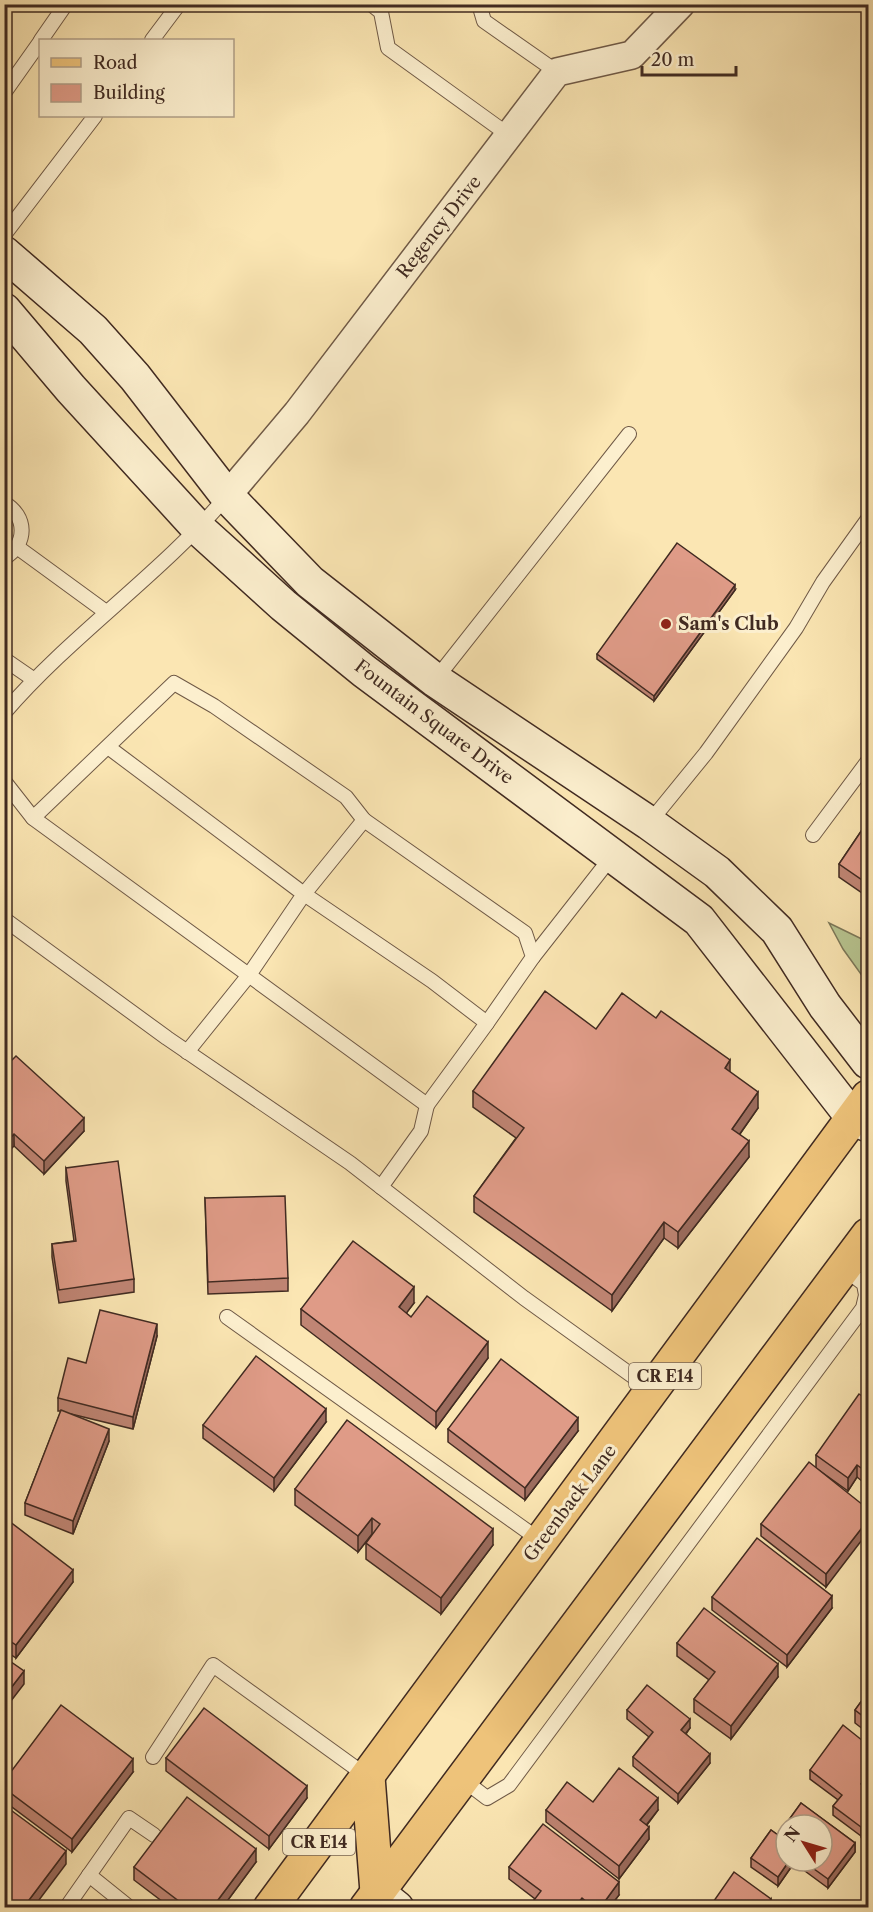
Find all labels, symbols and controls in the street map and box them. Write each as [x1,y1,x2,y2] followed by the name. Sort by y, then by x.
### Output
[39,39,234,117] legend
[642,39,736,77] scale bar
[651,49,695,71] text: 20 m
[93,52,138,74] text: Road
[93,82,165,104] text: Building
[392,171,486,283] street label: Regency Drive
[678,613,779,635] place label: Sam's Club
[659,617,673,631] marker: Sam's Club
[350,655,518,789] street label: Fountain Square Drive
[629,1363,701,1389] road number: CR E14
[519,1440,621,1566] street label: Greenback Lane
[774,1813,834,1873] north arrow
[780,1822,804,1846] text: N
[283,1829,355,1855] road number: CR E14

